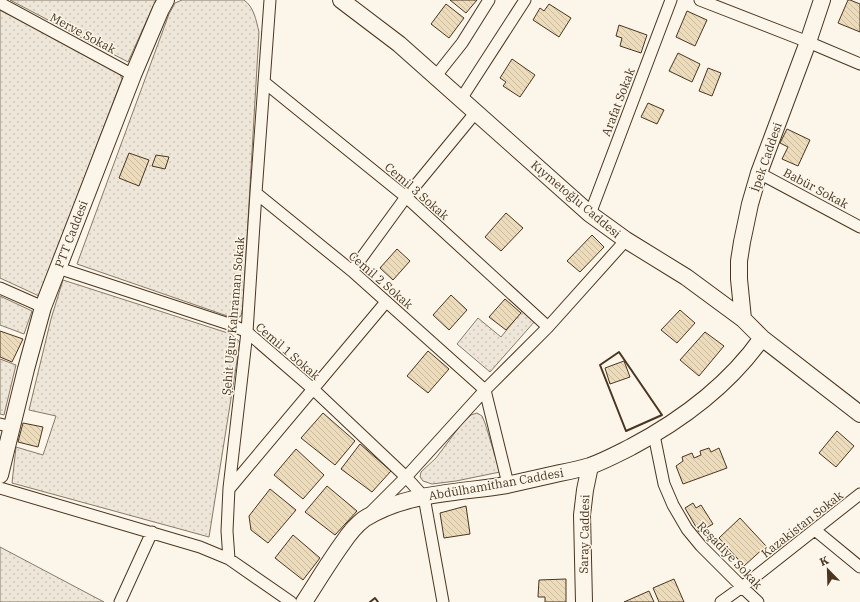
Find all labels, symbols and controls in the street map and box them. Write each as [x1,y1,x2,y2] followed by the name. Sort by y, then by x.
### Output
[47,9,119,57] street label: Merve Sokak
[598,66,638,138] street label: Arafat Sokak
[747,120,785,194] street label: İpek Caddesi
[528,157,624,241] street label: Kıymetoğlu Caddesi
[382,159,452,223] street label: Cemil 3 Sokak
[781,165,851,211] street label: Babür Sokak
[51,198,91,270] street label: PTT Caddesi
[219,236,247,396] street label: Şehit Uğur Kahraman Sokak
[346,248,416,312] street label: Cemil 2 Sokak
[253,319,323,383] street label: Cemil 1 Sokak
[427,465,565,503] street label: Abdülhamithan Caddesi
[758,488,846,560] street label: Kazakistan Sokak
[576,494,592,574] street label: Saray Caddesi
[694,518,766,592] street label: Reşadiye Sokak
[808,550,848,590] north arrow

